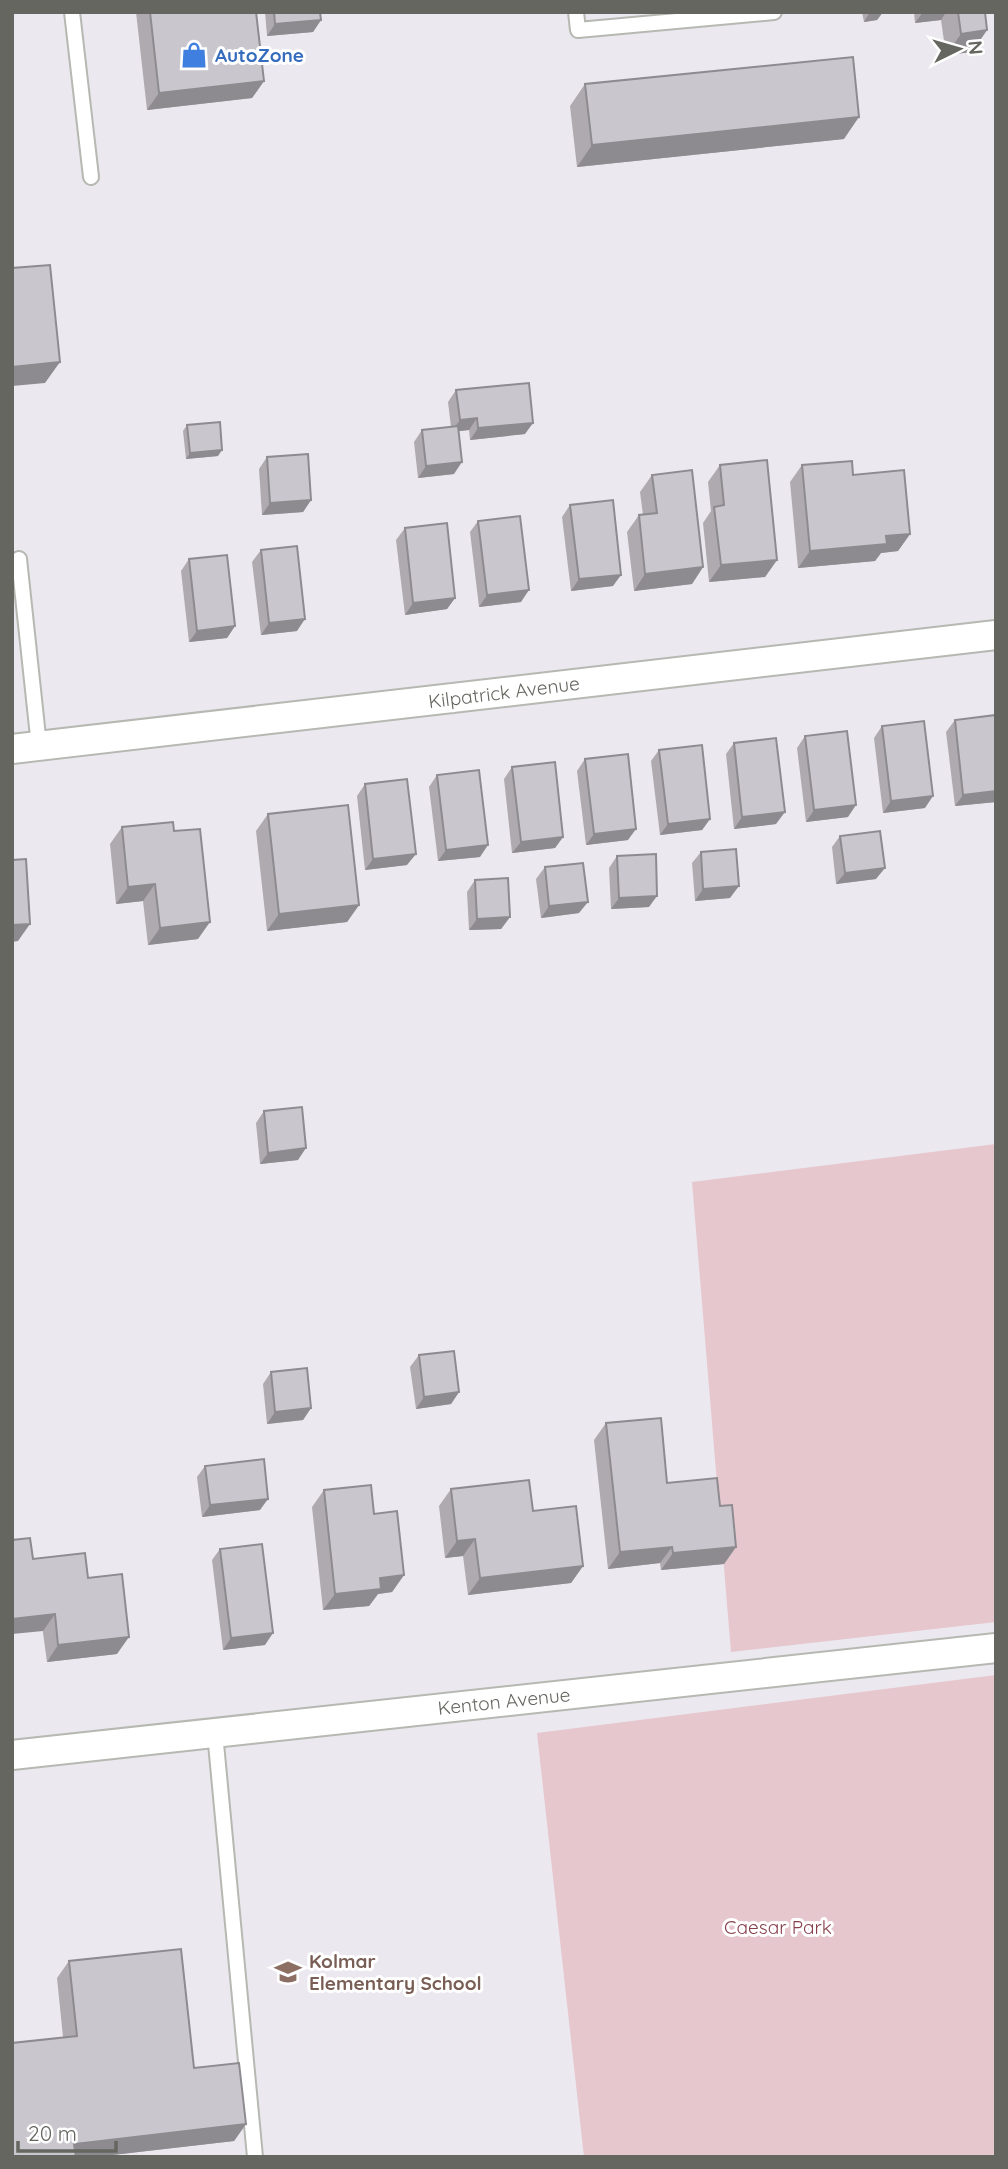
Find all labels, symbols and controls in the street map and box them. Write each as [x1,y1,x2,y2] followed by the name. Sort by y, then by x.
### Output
[924,14,994,84] north arrow
[179,40,209,70] shop icon: AutoZone
[963,40,988,56] text: N
[215,43,304,67] place label: AutoZone
[427,671,581,713] street label: Kilpatrick Avenue
[437,1682,571,1720] street label: Kenton Avenue
[724,1915,832,1939] park label: Caesar Park
[309,1949,482,1995] place label: Kolmar Elementary School
[273,1957,303,1987] school or university icon: Kolmar Elementary School
[18,2110,116,2154] scale bar
[28,2120,77,2146] text: 20 m

